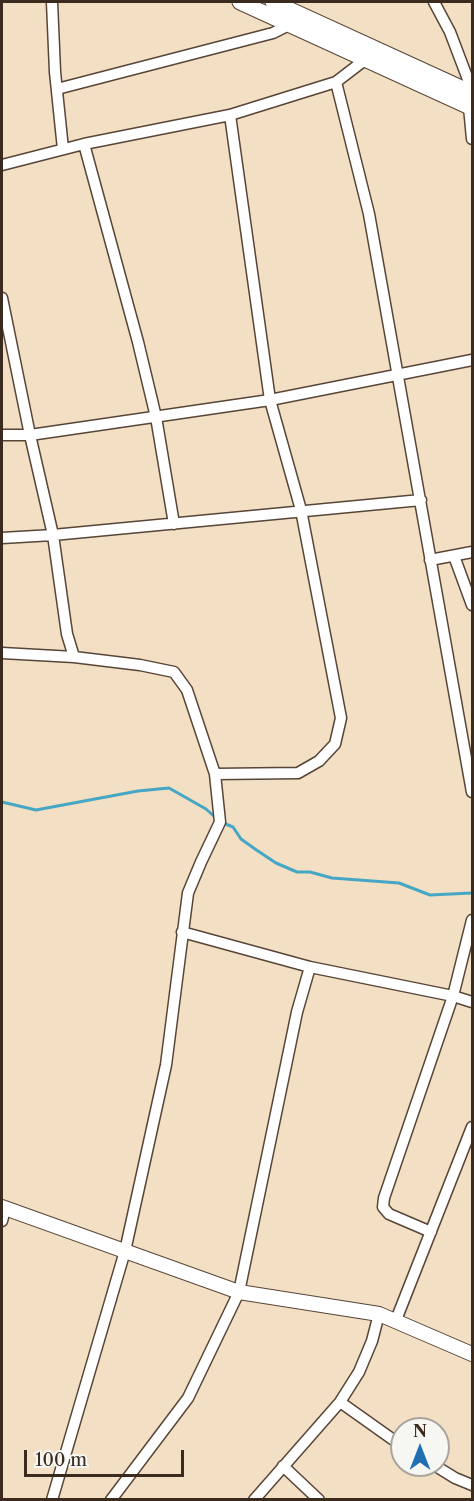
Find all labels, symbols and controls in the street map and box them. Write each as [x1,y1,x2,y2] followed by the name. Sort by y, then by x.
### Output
[390,1417,450,1477] north arrow
[413,1421,427,1441] text: N
[27,1438,188,1476] scale bar
[35,1449,87,1471] text: 100 m

